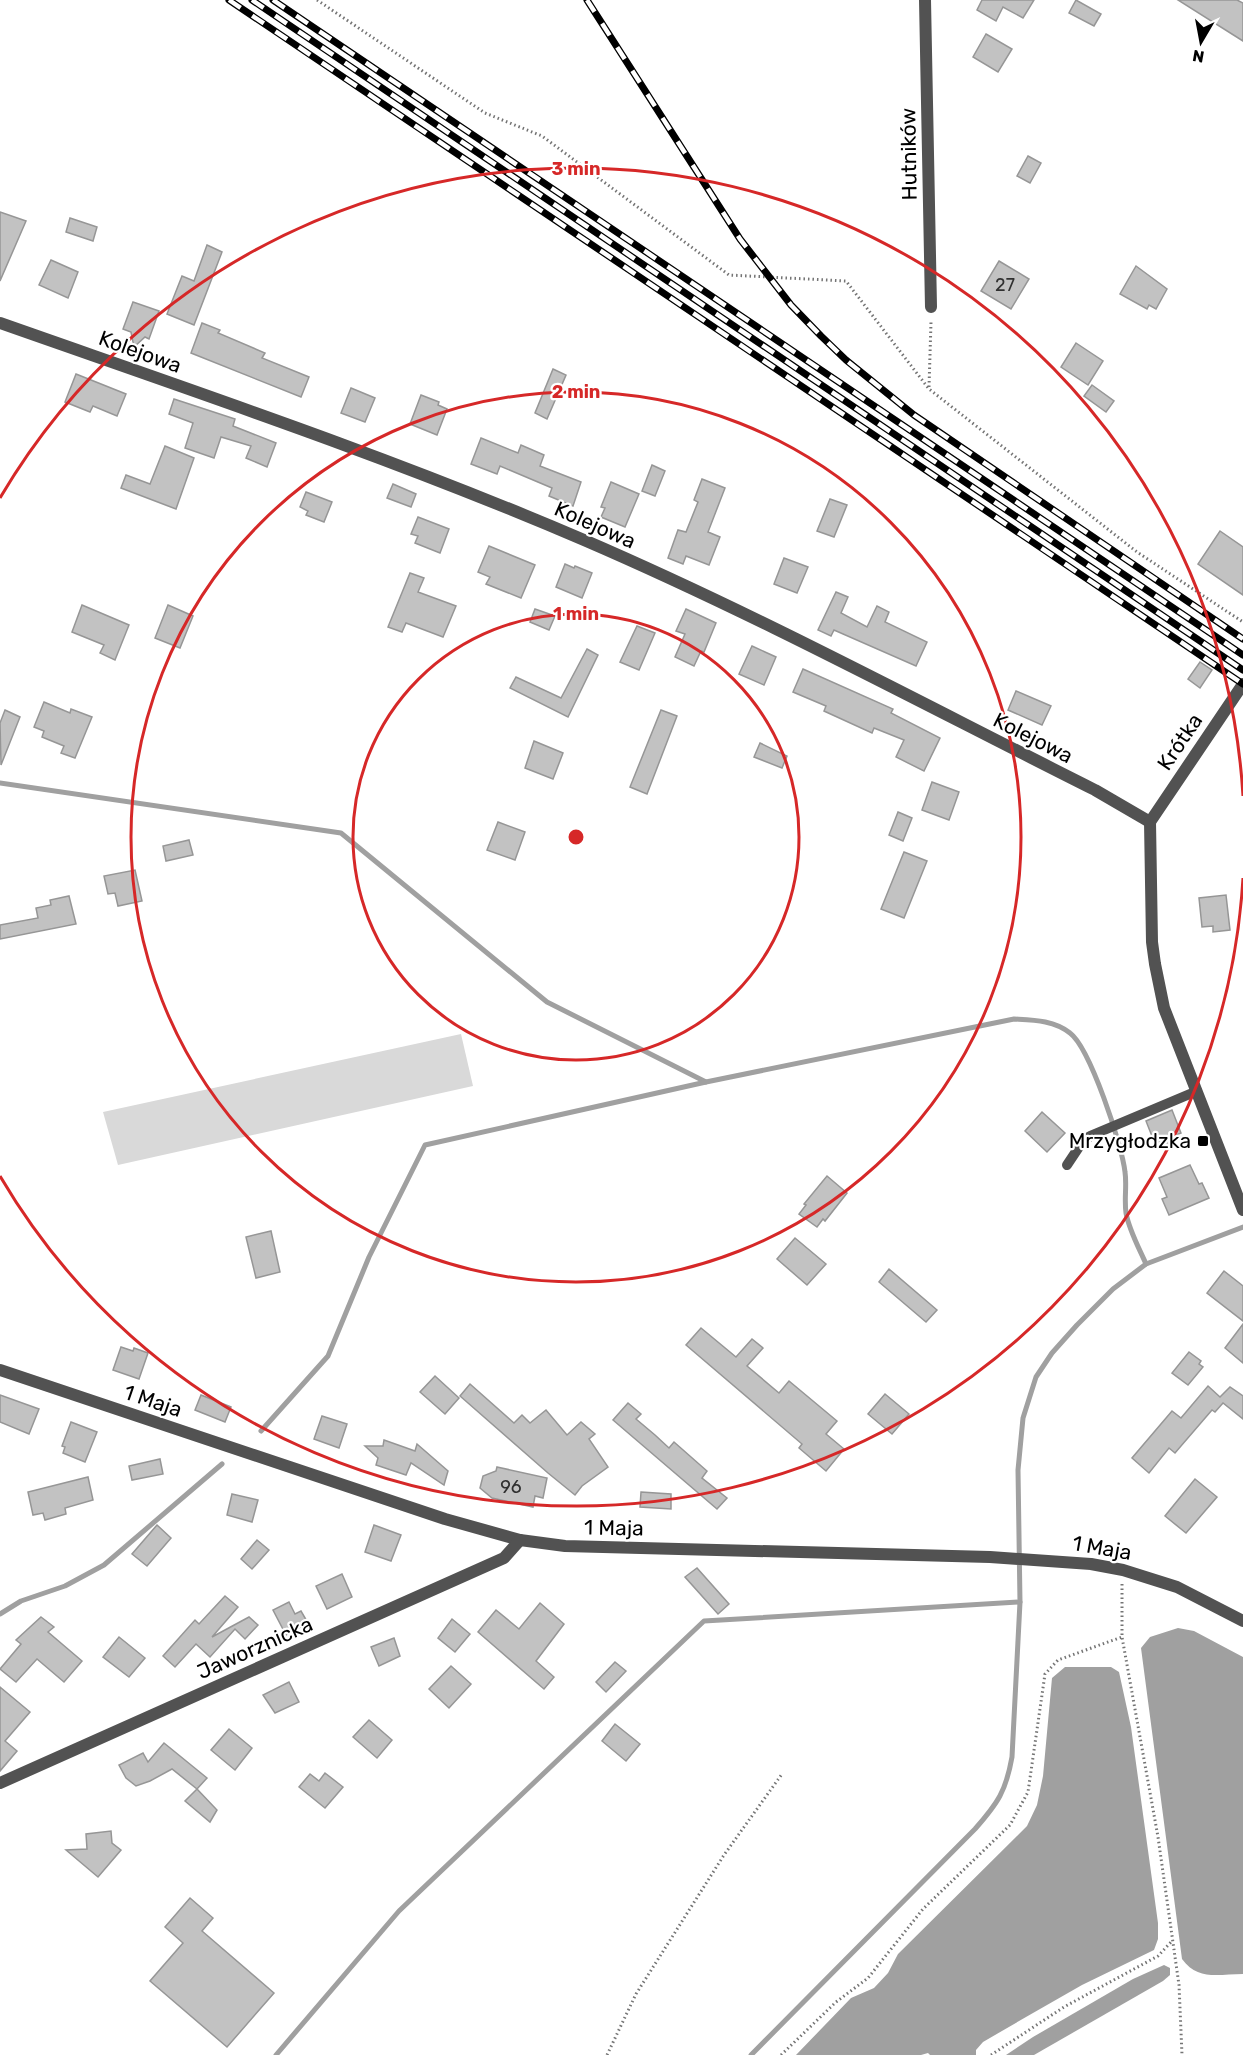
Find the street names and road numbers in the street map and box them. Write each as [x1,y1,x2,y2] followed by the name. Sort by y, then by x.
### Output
[895,107,922,201] street label: Hutników
[95,325,185,378] street label: Kolejowa
[551,496,640,553] street label: Kolejowa
[989,707,1077,768] street label: Kolejowa
[1152,709,1208,775] street label: Krótka
[121,1379,185,1422] street label: 1 Maja
[584,1514,644,1541] street label: 1 Maja
[1071,1530,1134,1565] street label: 1 Maja
[193,1611,316,1684] street label: Jaworznicka

